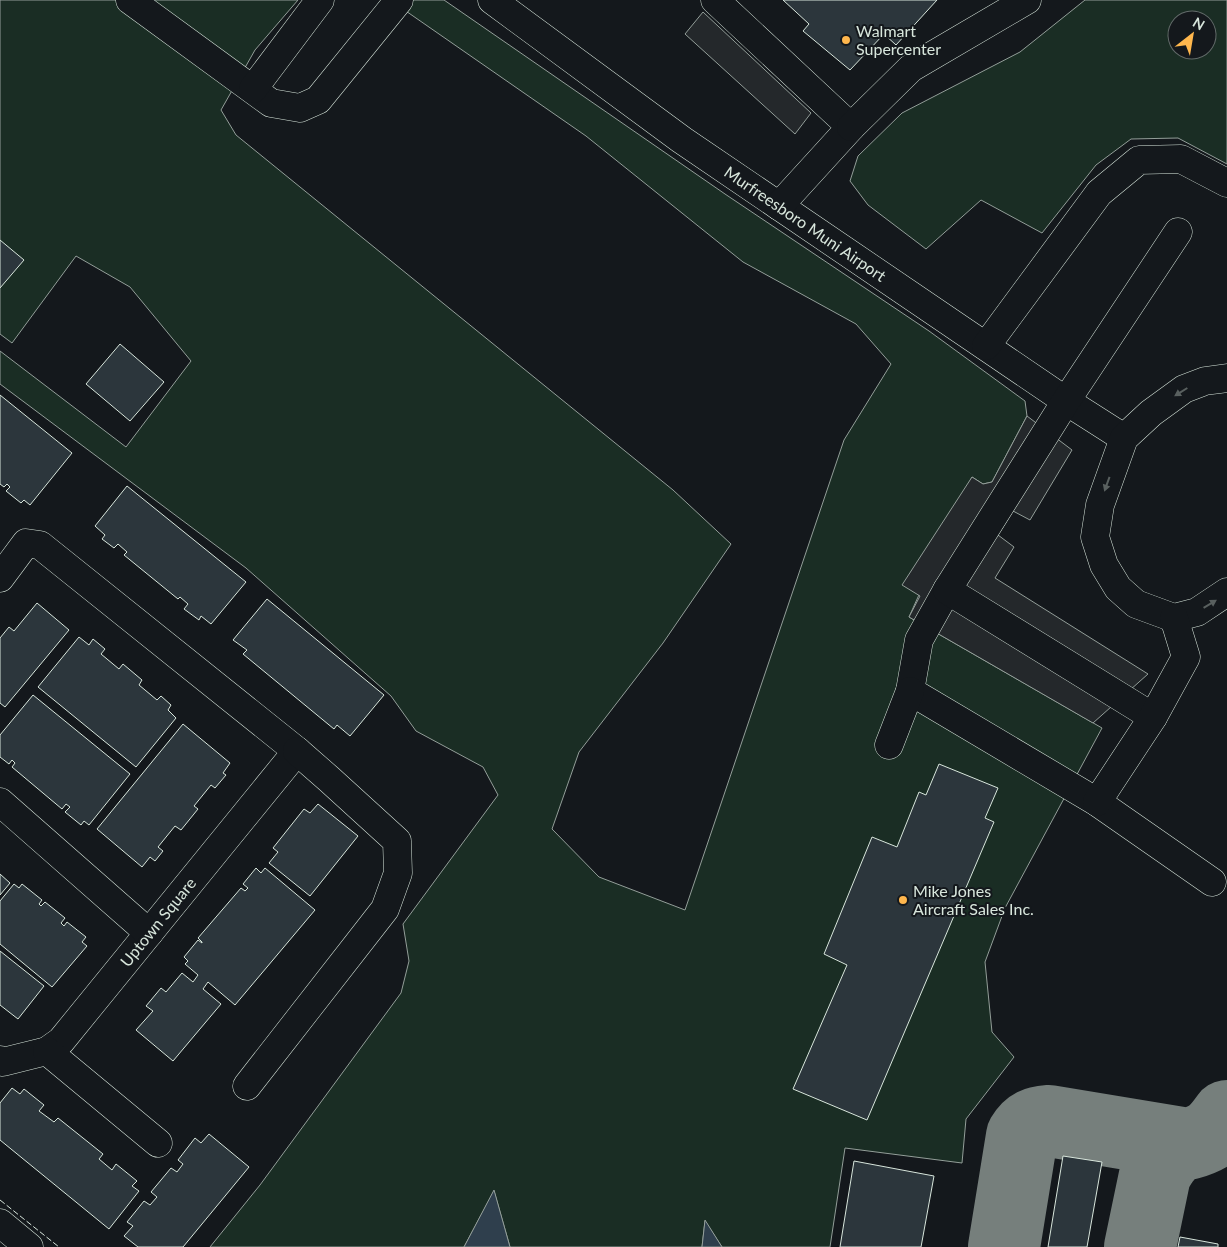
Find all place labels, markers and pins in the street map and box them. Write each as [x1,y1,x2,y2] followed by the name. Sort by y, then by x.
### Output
[856,21,941,58] place label: Walmart Supercenter
[840,34,852,46] marker: Walmart Supercenter
[913,881,1034,918] place label: Mike Jones Aircraft Sales Inc.
[897,894,909,906] marker: Mike Jones Aircraft Sales Inc.

